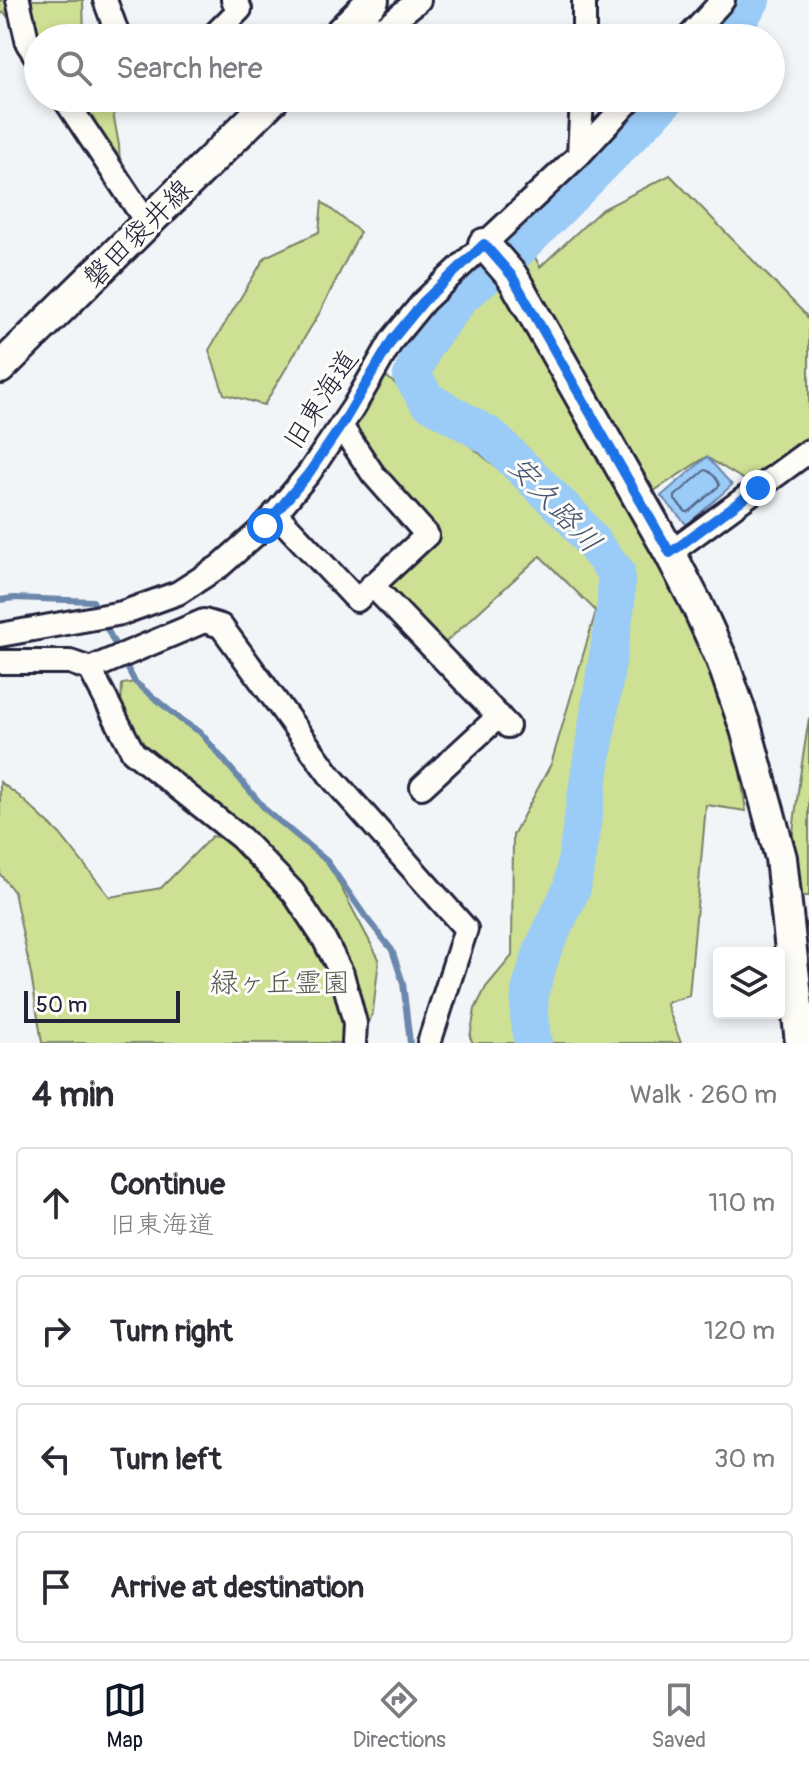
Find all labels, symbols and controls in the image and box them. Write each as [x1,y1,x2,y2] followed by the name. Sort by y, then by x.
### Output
[24,24,785,112] search box
[52,46,96,90] icon: search
[116,50,263,87] text: Search here
[76,172,200,296] street label: 磐田袋井線
[276,343,366,456] street label: 旧東海道
[500,448,609,561] water label: 安久路川
[740,470,776,506] route end
[247,508,283,544] route start
[713,947,785,1019] map controls
[713,947,785,1019] button: layers
[210,966,350,1001] park label: 緑ヶ丘霊園
[24,987,180,1023] scale bar
[36,991,87,1019] text: 50 m
[32,1074,114,1117] text: 4 min
[630,1079,777,1111] text: Walk · 260 m
[110,1166,225,1203] text: Continue
[34,1181,78,1225] icon: ahead
[708,1187,775,1219] text: 110 m
[110,1209,214,1241] text: 旧東海道
[34,1309,78,1353] icon: right
[110,1313,233,1350] text: Turn right
[704,1315,775,1347] text: 120 m
[34,1437,78,1481] icon: left
[110,1441,221,1478] text: Turn left
[714,1443,775,1475] text: 30 m
[34,1565,78,1609] icon: arrive
[110,1569,364,1606] text: Arrive at destination
[103,1678,147,1754] tab: Map
[353,1678,446,1754] tab: Directions
[652,1678,706,1754] tab: Saved

